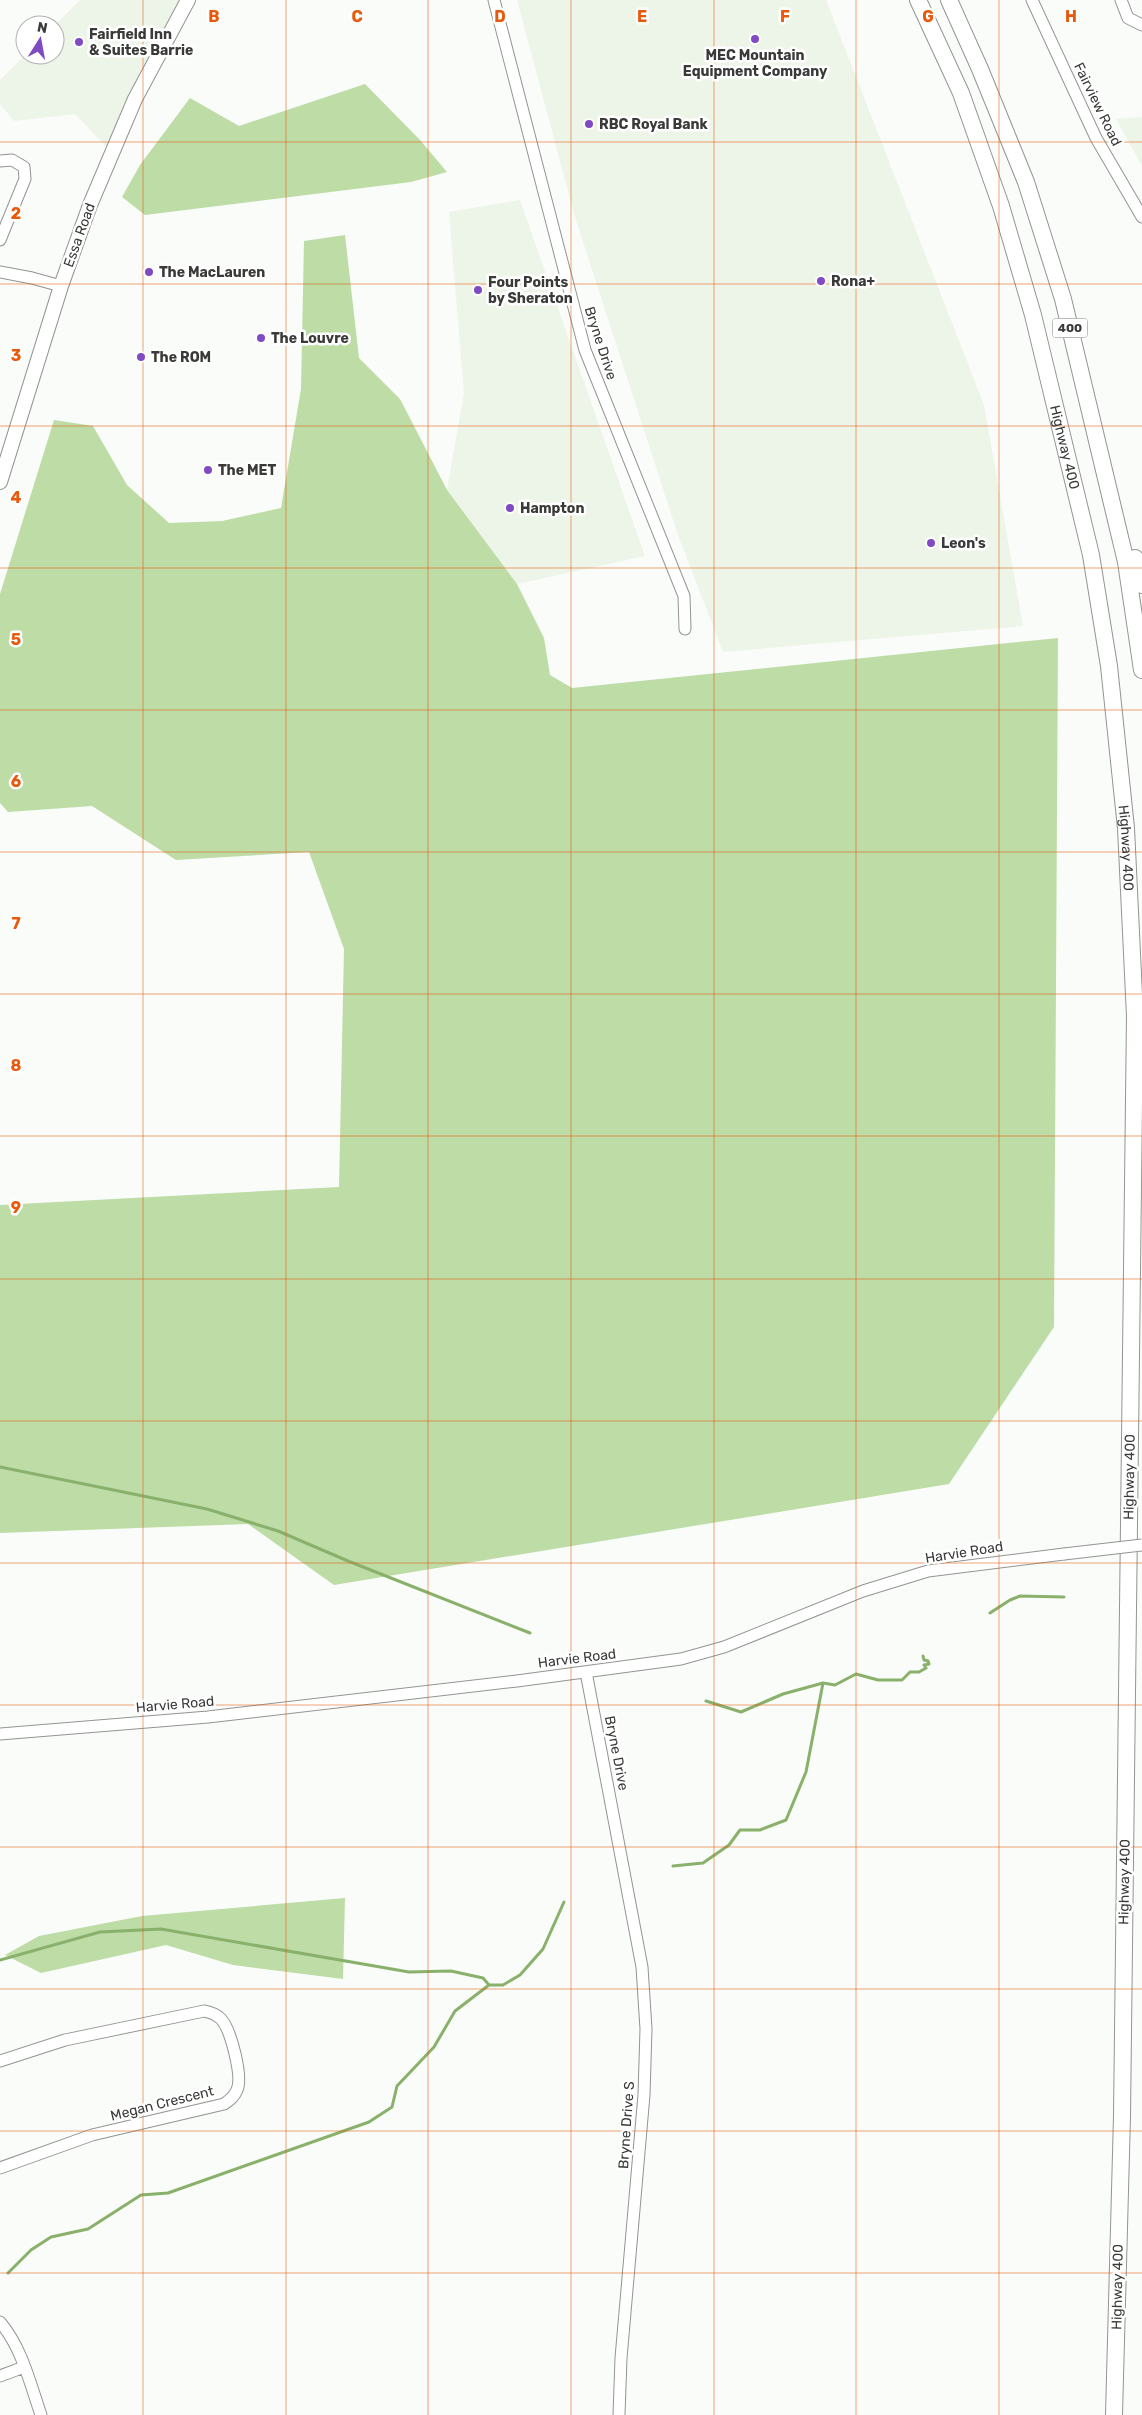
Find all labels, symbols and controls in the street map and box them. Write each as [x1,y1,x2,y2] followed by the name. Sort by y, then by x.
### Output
[208,7,220,26] text: B
[351,7,363,26] text: C
[494,7,506,26] text: D
[637,7,647,26] text: E
[780,7,790,26] text: F
[922,7,934,26] text: G
[1065,7,1077,26] text: H
[15,15,65,65] north arrow
[36,18,49,37] text: N
[89,26,193,59] place label: Fairfield Inn & Suites Barrie
[749,33,761,45] marker: MEC Mountain Equipment Company
[73,36,85,48] marker: Fairfield Inn & Suites Barrie
[683,47,828,80] place label: MEC Mountain Equipment Company
[1070,60,1125,149] street label: Fairview Road
[599,116,709,133] place label: RBC Royal Bank
[583,118,595,130] marker: RBC Royal Bank
[60,201,99,270] street label: Essa Road
[11,204,21,223] text: 2
[159,264,265,281] place label: The MacLauren
[143,266,155,278] marker: The MacLauren
[831,273,875,290] place label: Rona+
[488,274,573,307] place label: Four Points by Sheraton
[815,275,827,287] marker: Rona+
[472,284,484,296] marker: Four Points by Sheraton
[581,304,620,382] street label: Bryne Drive
[1052,318,1088,338] road number: 400
[271,330,349,347] place label: The Louvre
[255,332,267,344] marker: The Louvre
[11,346,21,365] text: 3
[151,349,211,366] place label: The ROM
[135,351,147,363] marker: The ROM
[1046,404,1083,491] street label: Highway 400
[218,462,277,479] place label: The MET
[202,464,214,476] marker: The MET
[11,488,22,507] text: 4
[520,500,584,517] place label: Hampton
[504,502,516,514] marker: Hampton
[941,535,986,552] place label: Leon's
[925,537,937,549] marker: Leon's
[11,630,21,649] text: 5
[11,772,21,791] text: 6
[1115,804,1137,891] street label: Highway 400
[11,914,21,933] text: 7
[11,1056,22,1075] text: 8
[11,1198,21,1217] text: 9
[1120,1434,1139,1520] street label: Highway 400
[924,1538,1004,1567] street label: Harvie Road
[537,1645,617,1672] street label: Harvie Road
[135,1693,215,1716] street label: Harvie Road
[601,1714,632,1792] street label: Bryne Drive
[1115,1839,1134,1925] street label: Highway 400
[615,2080,638,2170] street label: Bryne Drive S
[109,2082,216,2125] street label: Megan Crescent
[1108,2244,1127,2330] street label: Highway 400

